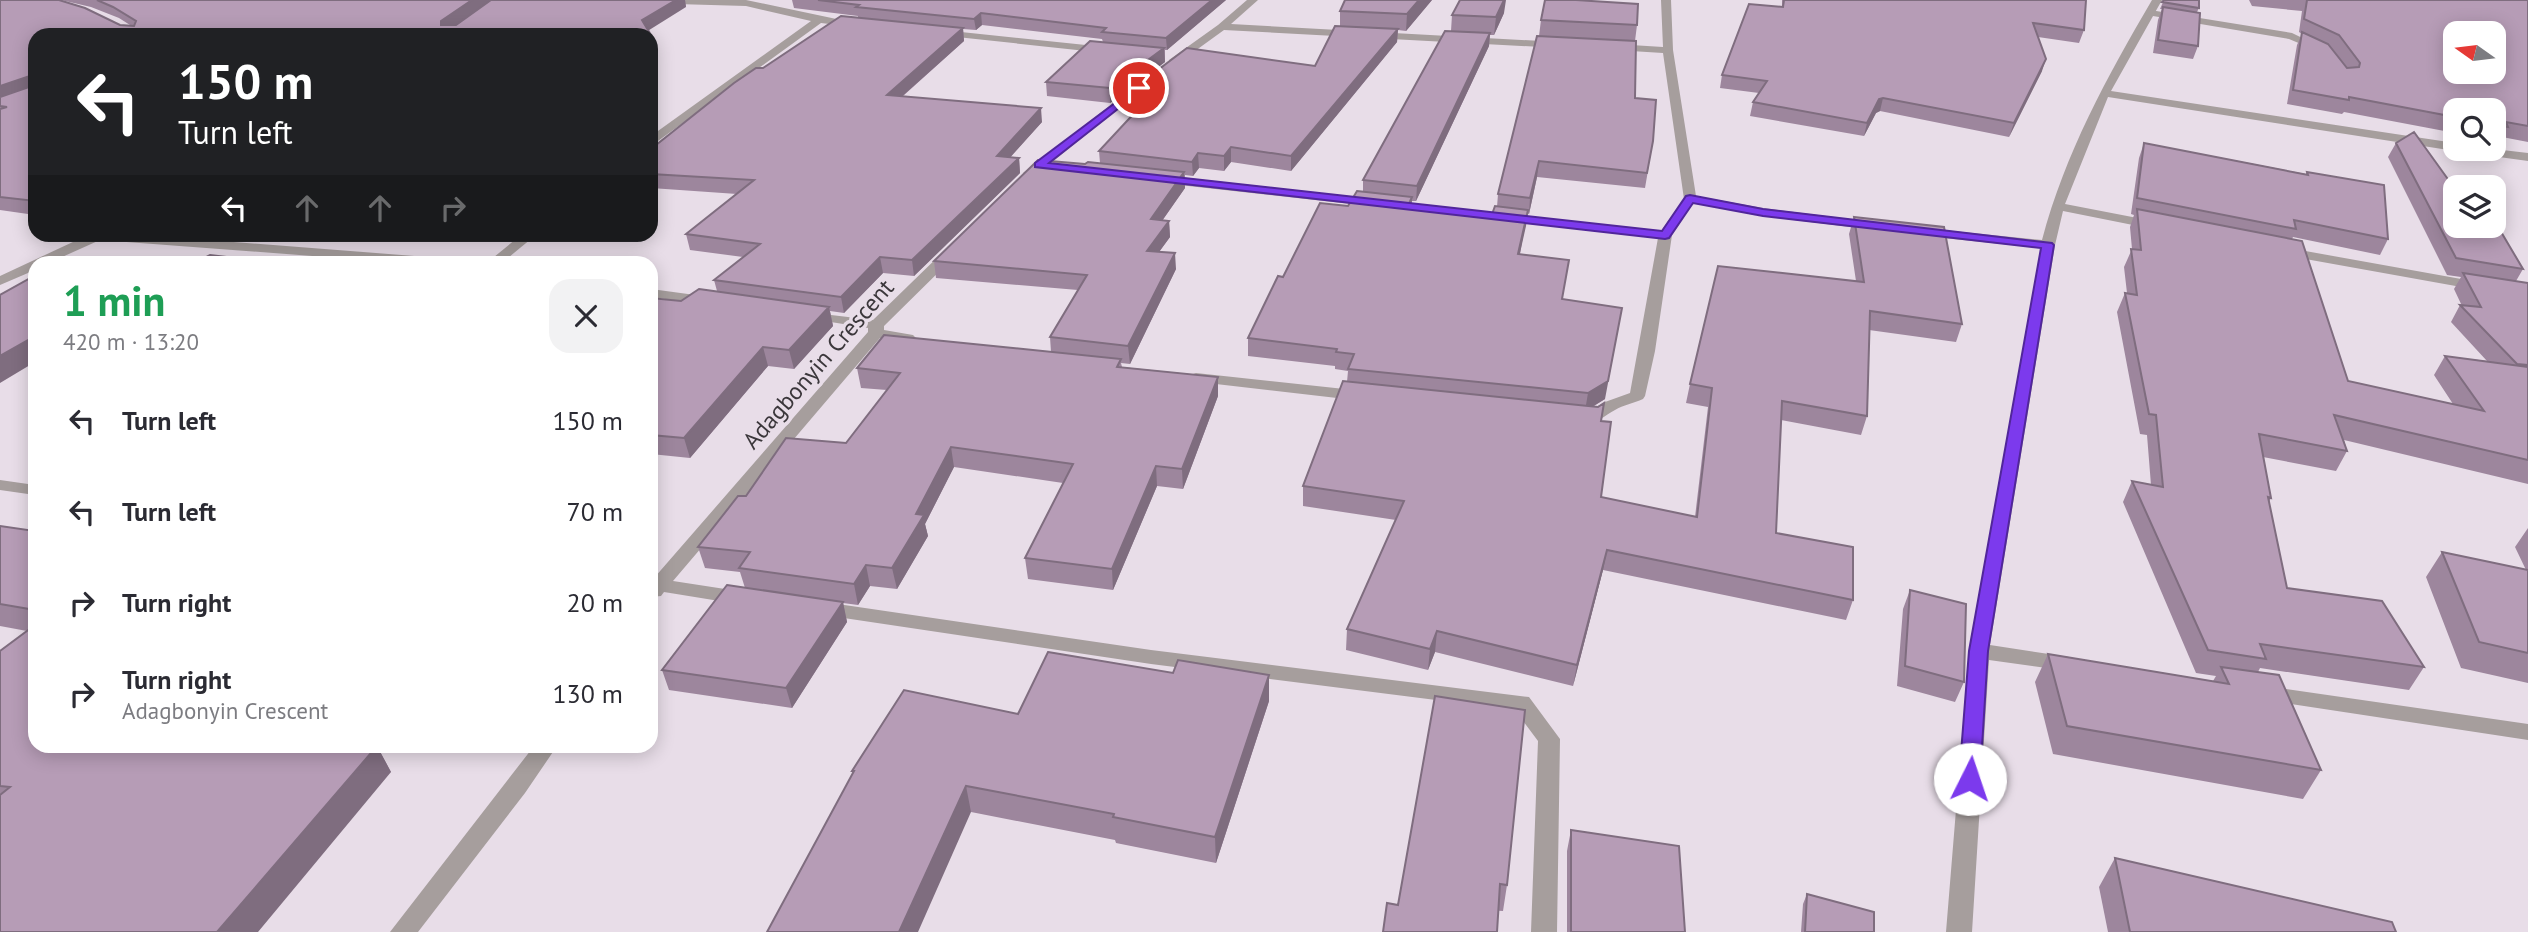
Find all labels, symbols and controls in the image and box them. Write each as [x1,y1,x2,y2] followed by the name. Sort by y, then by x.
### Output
[2443,21,2506,84] north arrow
[2443,21,2506,238] map controls
[178,49,313,113] text: 150 m
[63,56,154,147] icon: left
[1109,58,1169,118] pin
[1120,69,1158,107] icon: arrive
[2443,98,2506,161] button: search
[178,111,293,153] text: Turn left
[2443,175,2506,238] button: layers
[215,189,253,227] icon: left
[288,189,326,227] icon: ahead
[361,189,399,227] icon: ahead
[434,189,472,227] icon: right
[63,273,165,328] text: 1 min
[736,273,900,455] street label: Adagbonyin Crescent
[549,279,623,353] button: close
[63,327,199,356] text: 420 m · 13:20
[63,402,101,440] icon: left
[122,404,216,437] text: Turn left
[552,404,623,437] text: 150 m
[63,493,101,531] icon: left
[122,495,216,528] text: Turn left
[567,495,623,528] text: 70 m
[63,584,101,622] icon: right
[122,586,231,619] text: Turn right
[567,586,623,619] text: 20 m
[122,663,231,696] text: Turn right
[63,675,101,713] icon: right
[552,677,623,710] text: 130 m
[122,696,328,725] text: Adagbonyin Crescent
[1933,742,2007,816] position arrow

